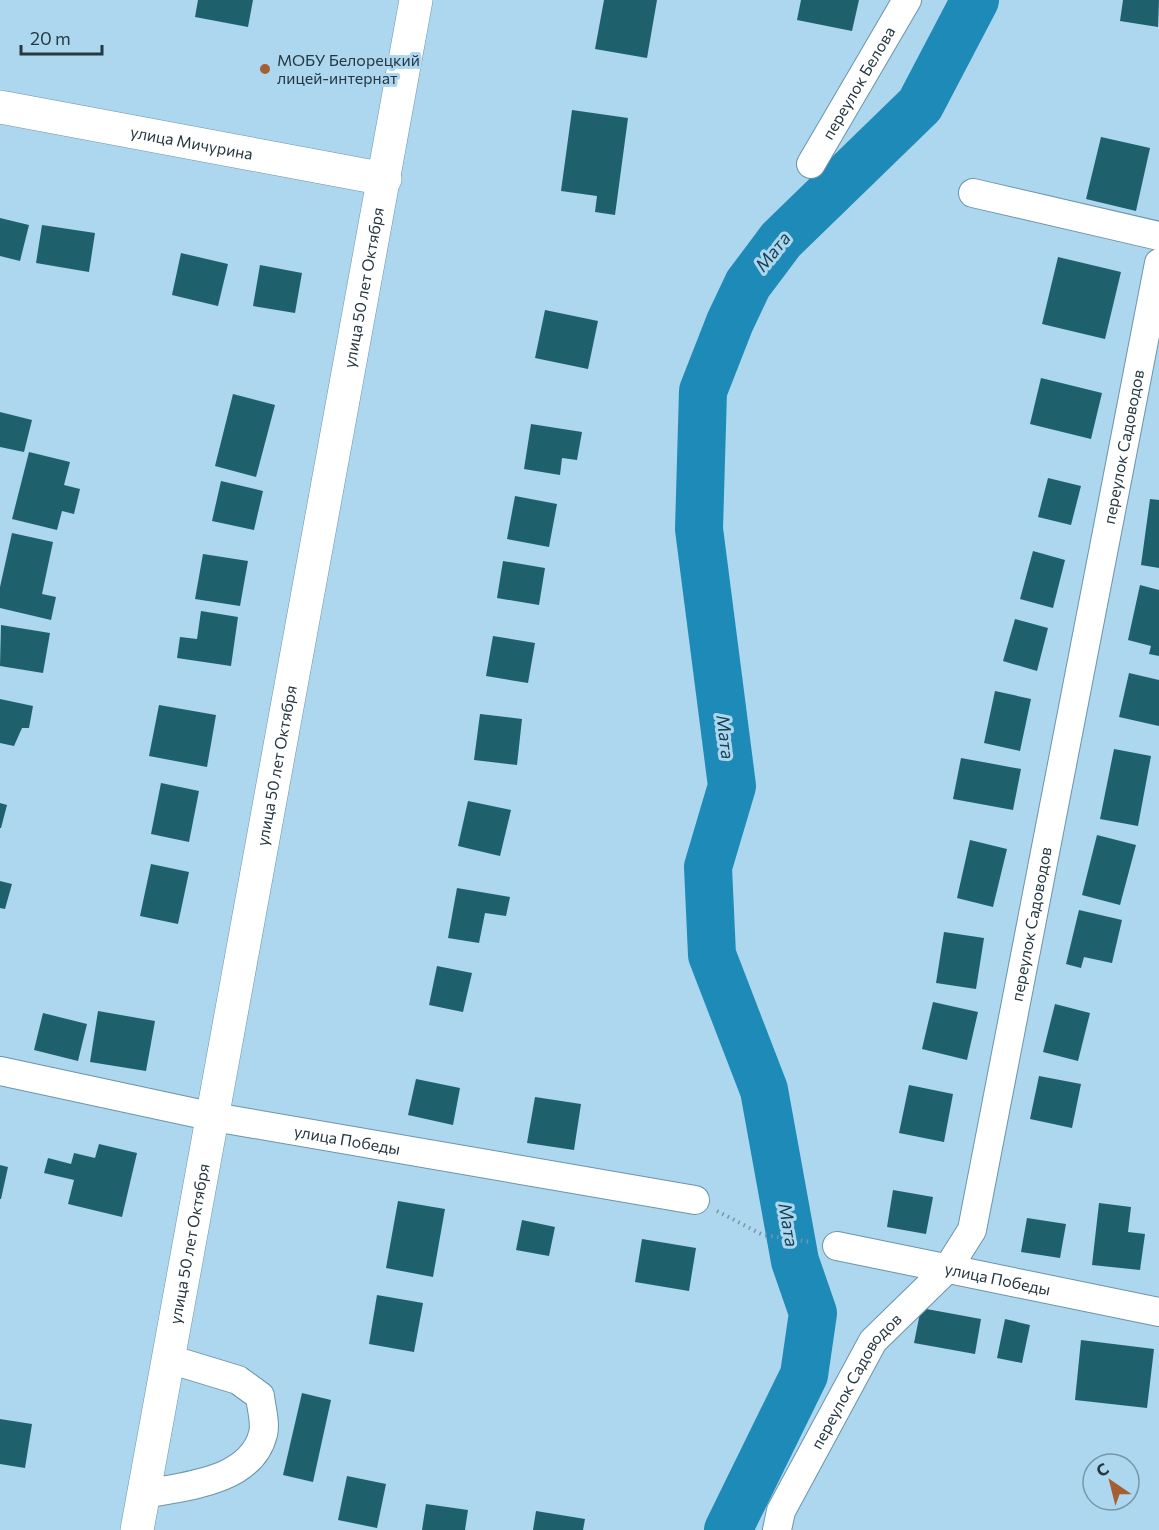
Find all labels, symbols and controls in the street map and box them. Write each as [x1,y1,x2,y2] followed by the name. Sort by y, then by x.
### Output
[21,18,102,56] scale bar
[818,23,898,142] street label: переулок Белова
[30,27,71,49] text: 20 m
[277,50,420,87] place label: МОБУ Белорецкий лицей-интернат
[258,62,272,76] marker: МОБУ Белорецкий лицей-интернат
[129,122,255,163] street label: улица Мичурина
[339,206,387,369] street label: улица 50 лет Октября
[750,227,795,275] water label: Мата
[1099,368,1147,526] street label: переулок Садоводов
[252,684,300,847] street label: улица 50 лет Октября
[712,714,740,760] water label: Мата
[1006,845,1055,1003] street label: переулок Садоводов
[293,1121,402,1158] street label: улица Победы
[165,1162,213,1326] street label: улица 50 лет Октября
[774,1201,804,1249] water label: Мата
[943,1258,1052,1299] street label: улица Победы
[807,1309,905,1452] street label: переулок Садоводов
[1081,1452,1141,1512] north arrow
[1092,1458,1112,1480] text: С

